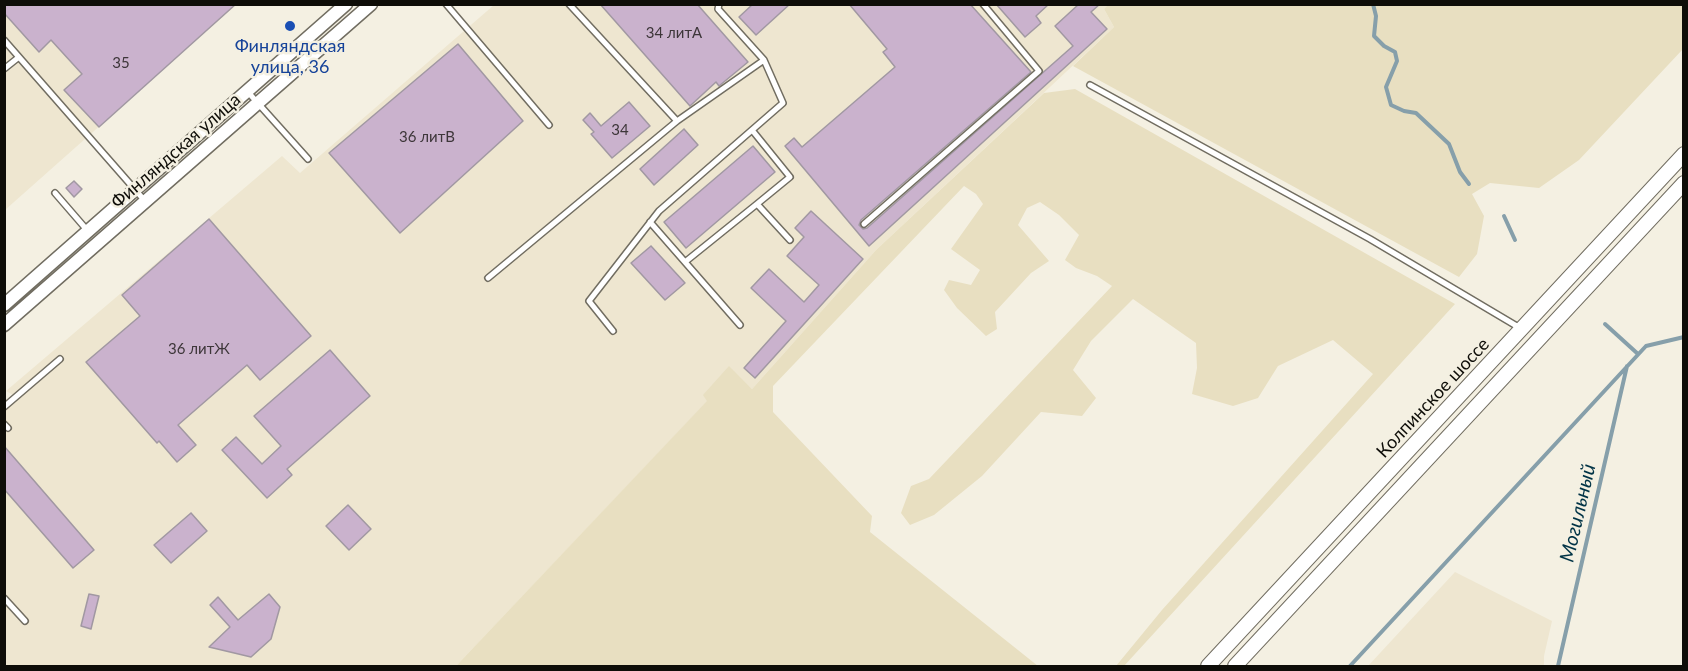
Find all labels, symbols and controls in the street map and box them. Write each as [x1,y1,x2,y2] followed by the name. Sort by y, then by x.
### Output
[283,19,297,33] marker: Финляндская улица, 36
[646,24,702,42] house number: 34 литА
[235,35,345,78] place label: Финляндская улица, 36
[112,54,130,72] house number: 35
[107,89,245,213] street label: Финляндская улица
[611,121,629,139] house number: 34
[399,128,455,146] house number: 36 литВ
[1372,334,1494,462] street label: Колпинское шоссе
[168,340,230,358] house number: 36 литЖ
[1555,462,1601,564] water label: Могильный

